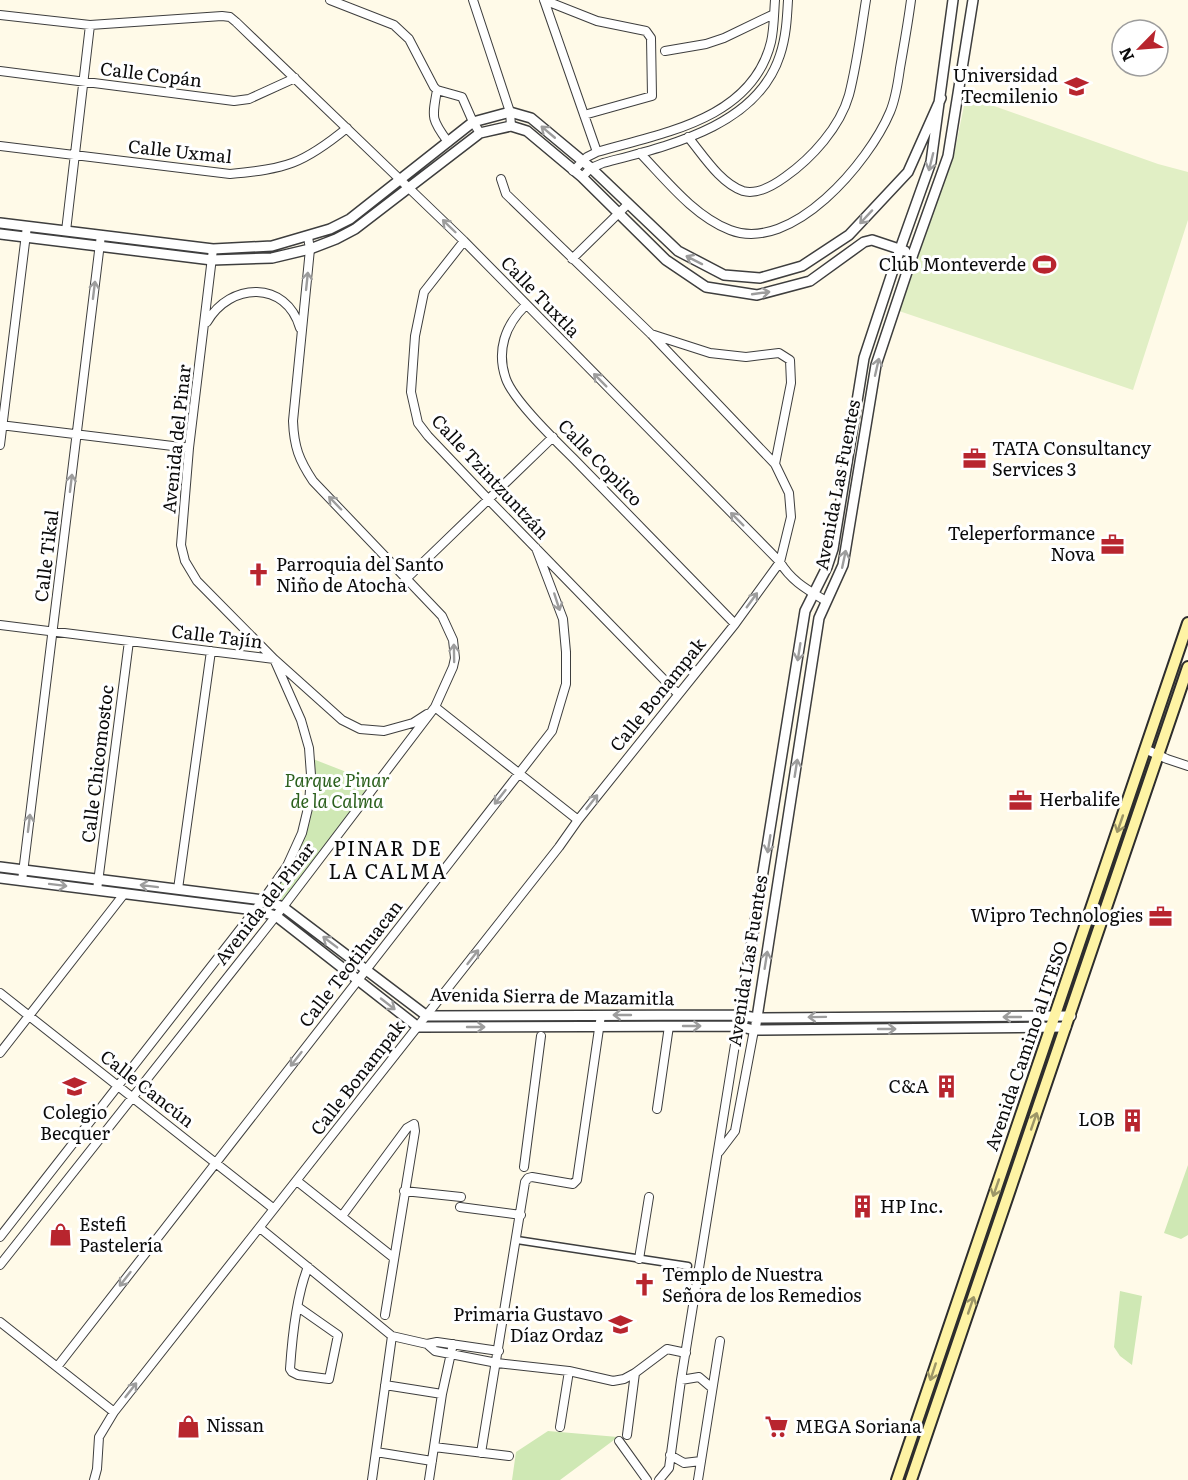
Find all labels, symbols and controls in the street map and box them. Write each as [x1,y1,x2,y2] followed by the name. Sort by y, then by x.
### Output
[1110,18,1170,78] north arrow
[1112,44,1139,66] text: N
[99,54,204,93] street label: Calle Copán
[953,61,1058,109] place label: Universidad Tecmilenio
[1063,73,1089,99] school or university icon: Universidad Tecmilenio
[540,126,556,139] one-way arrow
[127,132,233,169] street label: Calle Uxmal
[924,152,936,171] one-way arrow
[859,209,874,224] one-way arrow
[441,219,456,234] one-way arrow
[495,249,587,343] street label: Calle Tuxtla
[879,250,1026,277] place label: Club Monteverde
[1031,252,1057,278] sports icon: Club Monteverde
[686,254,704,265] one-way arrow
[302,271,313,291] one-way arrow
[89,280,100,300] one-way arrow
[750,287,770,298] one-way arrow
[872,358,883,377] one-way arrow
[154,363,197,515] street label: Avenida del Pinar
[593,373,608,388] one-way arrow
[807,397,866,572] street label: Avenida Las Fuentes
[426,407,556,545] street label: Calle Tzintzuntzán
[552,412,650,512] street label: Calle Copilco
[992,434,1152,482] place label: TATA Consultancy Services 3
[961,446,987,472] office icon: TATA Consultancy Services 3
[65,474,76,494] one-way arrow
[327,496,342,511] one-way arrow
[26,508,65,603] street label: Calle Tikal
[730,512,745,527] one-way arrow
[947,519,1095,567] place label: Teleperformance Nova
[1100,531,1126,557] office icon: Teleperformance Nova
[276,550,444,598] place label: Parroquia del Santo Niño de Atocha
[839,550,850,569] one-way arrow
[245,562,271,588] church icon: Parroquia del Santo Niño de Atocha
[552,592,563,611] one-way arrow
[746,593,758,609] one-way arrow
[170,617,264,655] street label: Calle Tajín
[602,630,712,757] street label: Calle Bonampak
[793,641,804,661] one-way arrow
[448,643,459,663] one-way arrow
[73,683,120,844] street label: Calle Chicomostoc
[791,758,802,778] one-way arrow
[284,766,390,814] park label: Parque Pinar de la Calma
[1039,785,1120,812] place label: Herbalife
[1008,787,1034,813] office icon: Herbalife
[494,789,507,805] one-way arrow
[585,794,598,810] one-way arrow
[24,813,35,833] one-way arrow
[1113,814,1124,833] one-way arrow
[329,832,447,885] district label: PINAR DE LA CALMA
[763,834,774,854] one-way arrow
[207,835,321,970] street label: Avenida del Pinar
[720,873,773,1048] street label: Avenida Las Fuentes
[48,880,67,891] one-way arrow
[139,880,159,891] one-way arrow
[292,894,408,1032] street label: Calle Teotihuacan
[971,901,1143,928] place label: Wipro Technologies
[1148,903,1174,929] office icon: Wipro Technologies
[322,936,338,949] one-way arrow
[977,937,1074,1154] street label: Avenida Camino al ITESO
[467,949,480,965] one-way arrow
[760,951,771,971] one-way arrow
[429,980,675,1011] street label: Avenida Sierra de Mazamitla
[380,997,395,1011] one-way arrow
[613,1009,633,1021] one-way arrow
[808,1011,828,1023] one-way arrow
[1003,1011,1023,1023] one-way arrow
[303,1013,411,1140] street label: Calle Bonampak
[682,1020,702,1032] one-way arrow
[466,1021,486,1033] one-way arrow
[876,1024,896,1035] one-way arrow
[95,1042,201,1133] street label: Calle Cancún
[290,1051,303,1067] one-way arrow
[889,1072,929,1099] place label: C&A
[62,1074,88,1100] school or university icon: Colegio Becquer
[934,1074,960,1100] building icon: C&A
[40,1098,110,1146] place label: Colegio Becquer
[1078,1105,1115,1132] place label: LOB
[1120,1107,1146,1133] building icon: LOB
[1029,1112,1040,1131] one-way arrow
[989,1178,1000,1197] one-way arrow
[880,1192,944,1219] place label: HP Inc.
[849,1194,875,1220] building icon: HP Inc.
[79,1210,163,1258] place label: Estefi Pastelería
[48,1222,74,1248] shop icon: Estefi Pastelería
[662,1260,861,1308] place label: Templo de Nuestra Señora de los Remedios
[118,1271,131,1287] one-way arrow
[631,1272,657,1298] church icon: Templo de Nuestra Señora de los Remedios
[967,1297,978,1315] one-way arrow
[453,1300,603,1348] place label: Primaria Gustavo Díaz Ordaz
[608,1312,634,1338] school or university icon: Primaria Gustavo Díaz Ordaz
[926,1362,937,1381] one-way arrow
[125,1382,138,1398] one-way arrow
[206,1411,264,1438] place label: Nissan
[795,1412,922,1439] place label: MEGA Soriana
[175,1413,201,1439] shop icon: Nissan
[764,1414,790,1440] supermarket icon: MEGA Soriana

